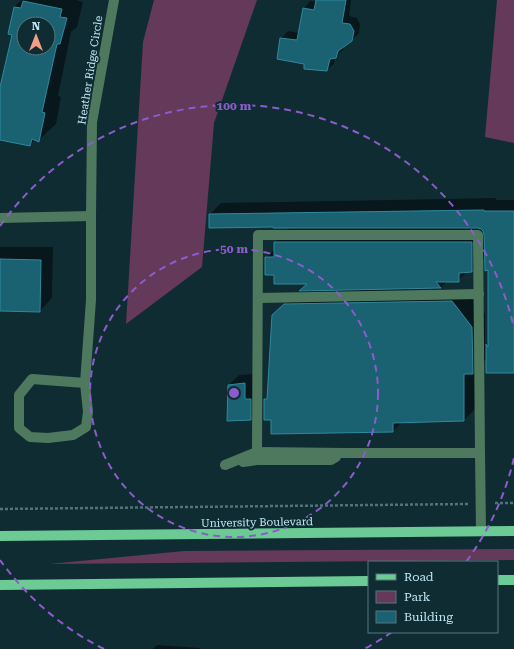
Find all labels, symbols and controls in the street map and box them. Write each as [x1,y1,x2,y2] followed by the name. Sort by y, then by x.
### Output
[75,15,106,125] street label: Heather Ridge Circle
[16,16,56,56] north arrow
[32,20,41,33] text: N
[217,99,252,113] text: 100 m
[220,242,248,256] text: 50 m
[227,386,241,400] centre of rings
[201,515,313,530] street label: University Boulevard
[368,561,498,633] legend
[404,570,434,584] text: Road
[404,590,431,604] text: Park
[404,610,453,624] text: Building

